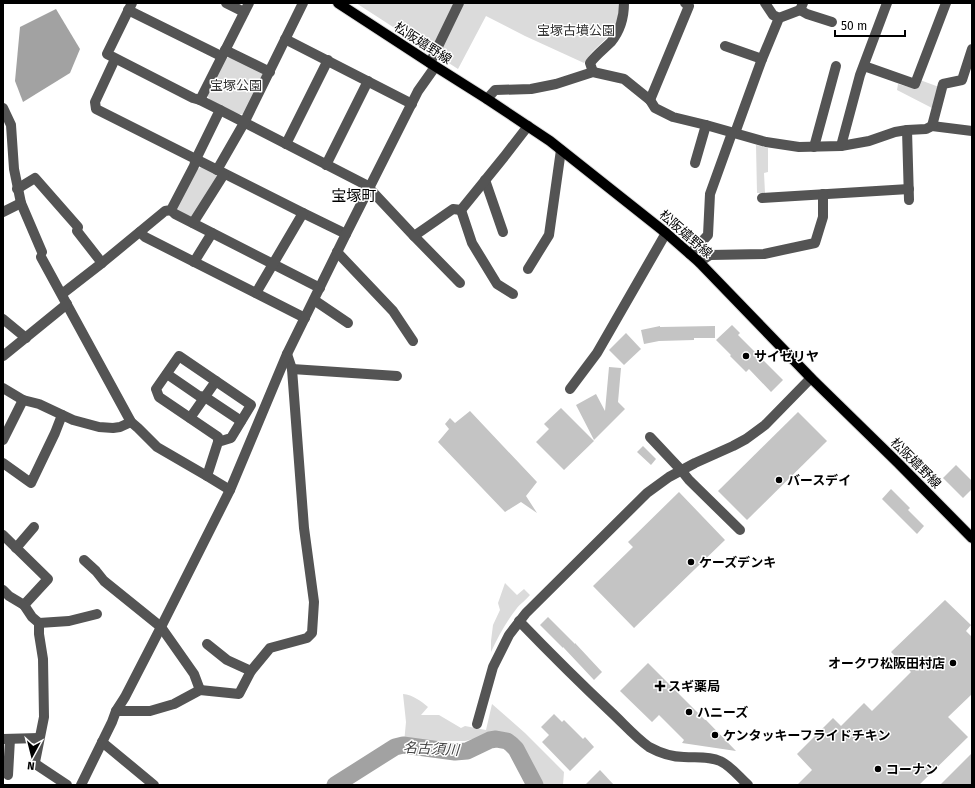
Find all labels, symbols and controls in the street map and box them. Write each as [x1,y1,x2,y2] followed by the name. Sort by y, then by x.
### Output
[835,12,905,38] scale bar
[392,19,454,67] street label: 松阪嬉野線
[841,19,867,33] text: 50 m
[537,23,615,38] park label: 宝塚古墳公園
[210,78,262,93] park label: 宝塚公園
[331,187,377,205] district label: 宝塚町
[657,207,715,261] street label: 松阪嬉野線
[754,349,819,364] place label: サイゼリヤ
[741,351,751,361] marker: サイゼリヤ
[888,435,944,491] street label: 松阪嬉野線
[787,473,851,488] place label: バースデイ
[774,475,784,485] marker: バースデイ
[699,555,776,570] place label: ケーズデンキ
[686,557,696,567] marker: ケーズデンキ
[828,656,945,671] place label: オークワ松阪田村店
[948,658,958,668] marker: オークワ松阪田村店
[668,679,720,694] place label: スギ薬局
[655,681,665,691] marker: スギ薬局
[697,705,748,720] place label: ハニーズ
[684,707,694,717] marker: ハニーズ
[723,728,890,743] place label: ケンタッキーフライドチキン
[710,730,720,740] marker: ケンタッキーフライドチキン
[12,736,52,776] north arrow
[403,739,461,759] water label: 名古須川
[26,759,35,772] text: N
[886,762,938,777] place label: コーナン
[873,764,883,774] marker: コーナン

